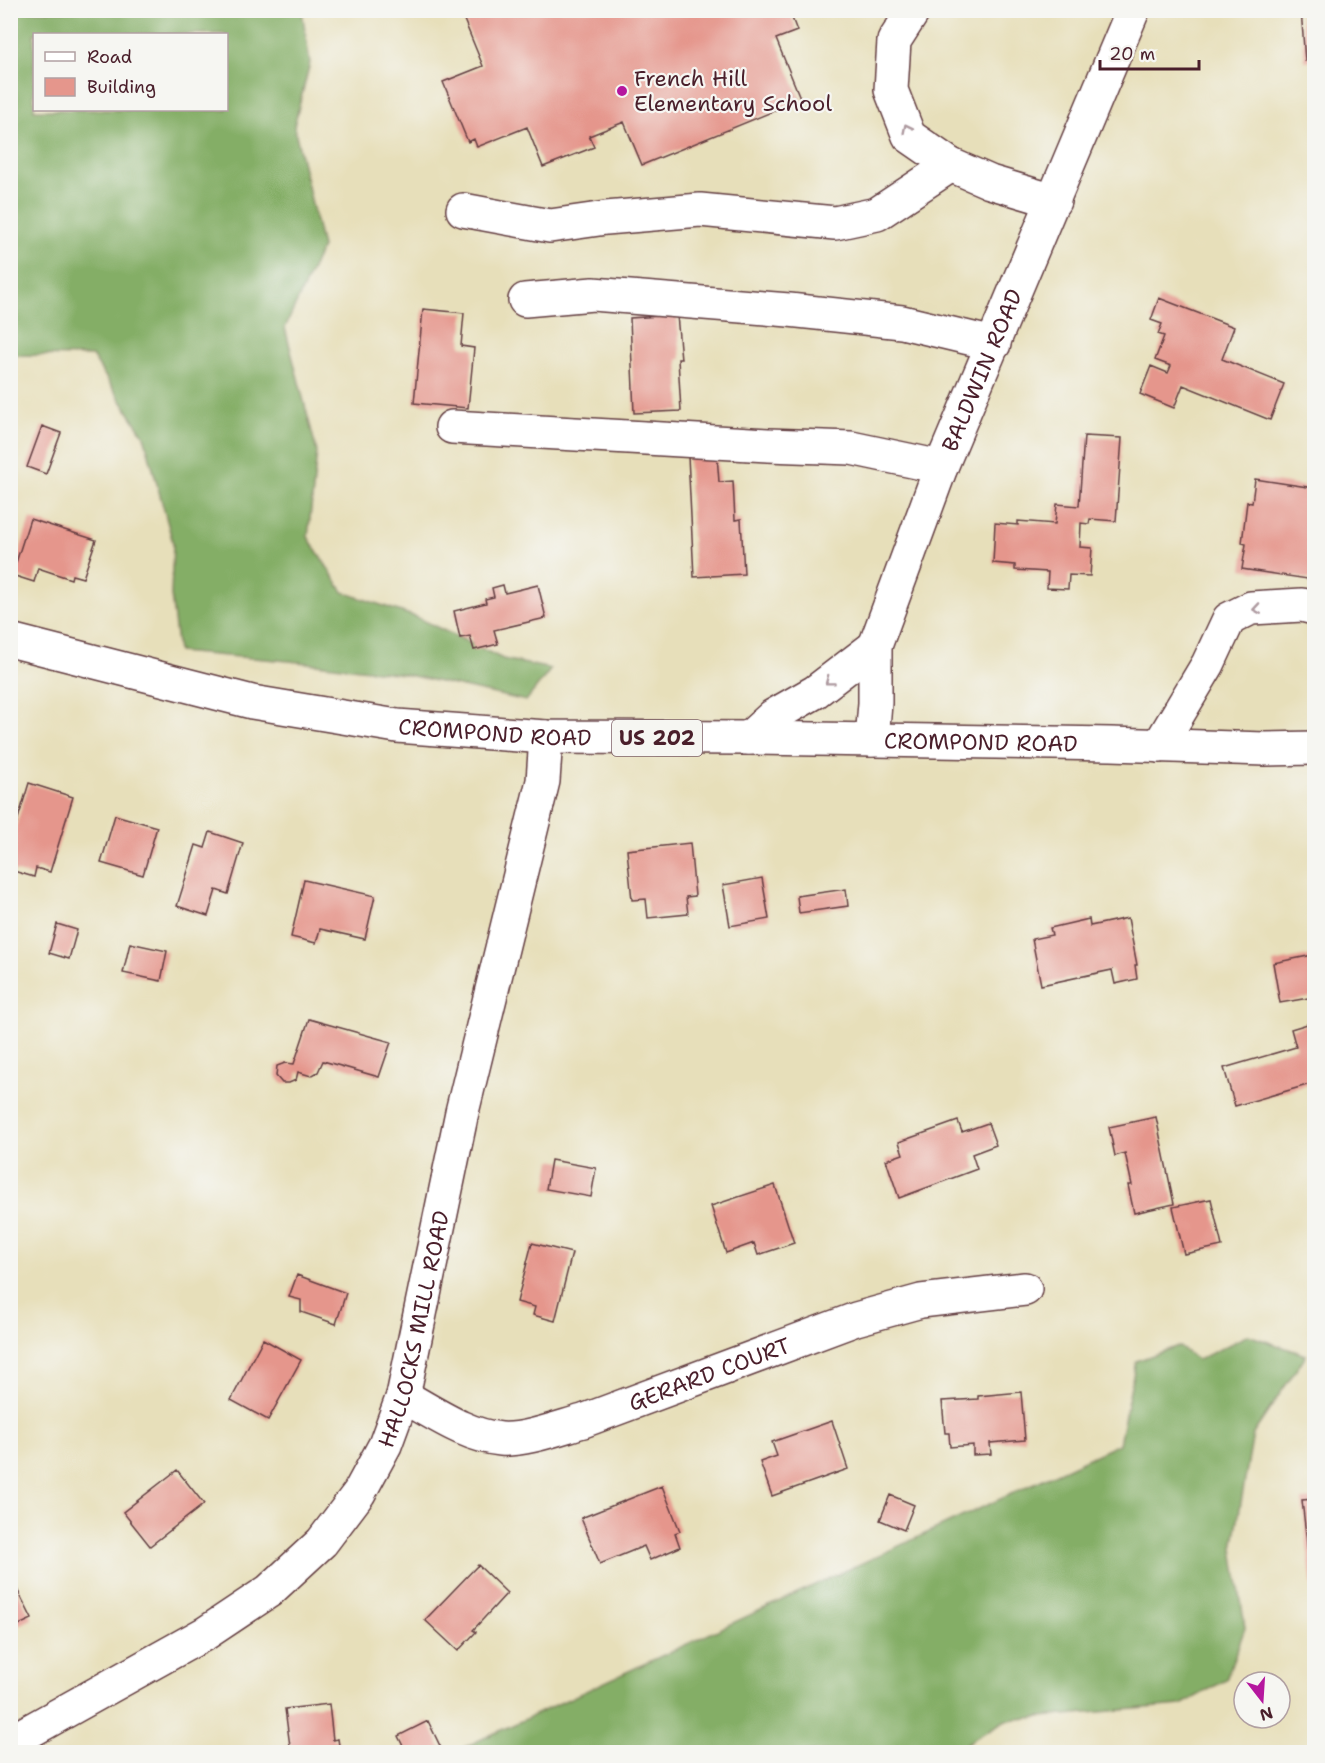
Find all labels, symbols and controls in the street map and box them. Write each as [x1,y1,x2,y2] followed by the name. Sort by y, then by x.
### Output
[33,33,228,111] legend
[1100,33,1199,71] scale bar
[1109,42,1155,66] text: 20 m
[87,45,132,69] text: Road
[634,64,832,118] place label: French Hill Elementary School
[87,75,156,99] text: Building
[615,84,629,98] marker: French Hill Elementary School
[902,124,914,135] one-way arrow
[935,285,1029,456] street label: BALDWIN ROAD
[1252,602,1262,614] one-way arrow
[825,674,836,685] one-way arrow
[397,712,592,752] street label: CROMPOND ROAD
[612,720,702,756] road number: US 202
[884,726,1078,758] street label: CROMPOND ROAD
[371,1208,456,1452] street label: HALLOCKS MILL ROAD
[624,1331,795,1418] street label: GERARD COURT
[1232,1670,1292,1730] north arrow
[1257,1702,1275,1726] text: N

